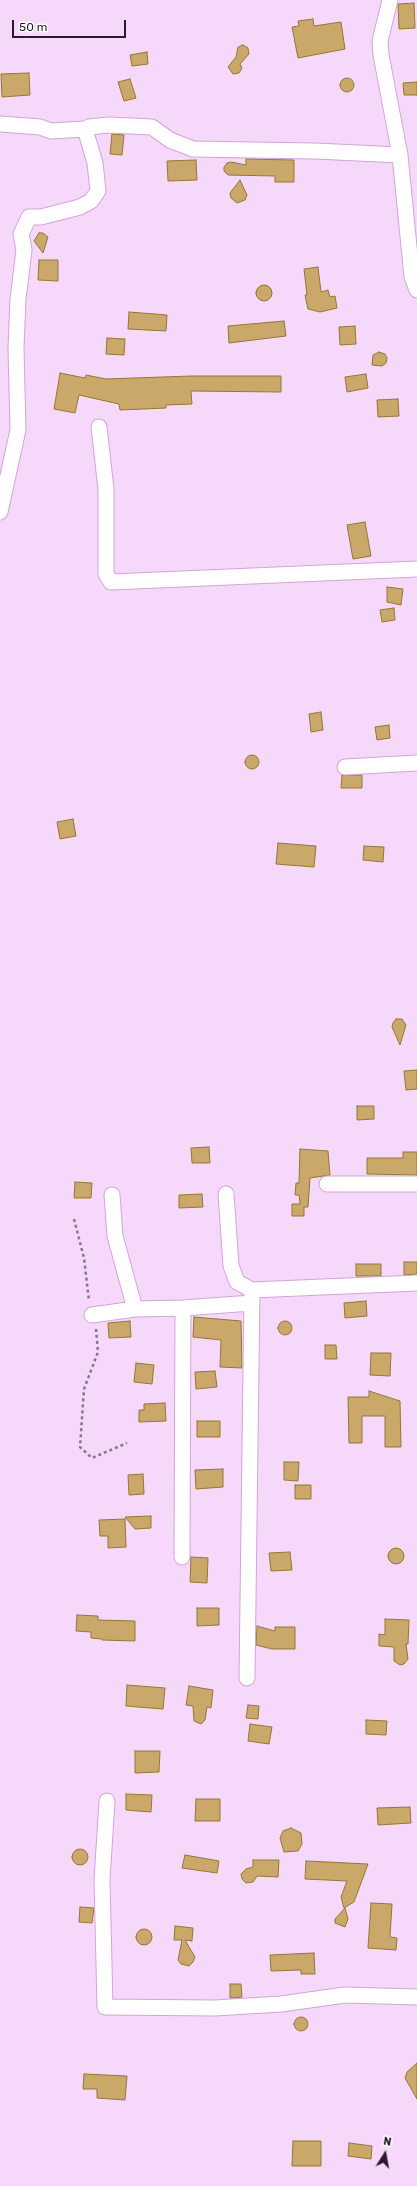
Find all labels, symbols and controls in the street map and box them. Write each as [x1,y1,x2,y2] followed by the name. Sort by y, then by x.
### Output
[14,12,128,38] scale bar
[19,20,47,34] text: 50 m
[365,2134,405,2174] north arrow
[382,2135,393,2149] text: N

